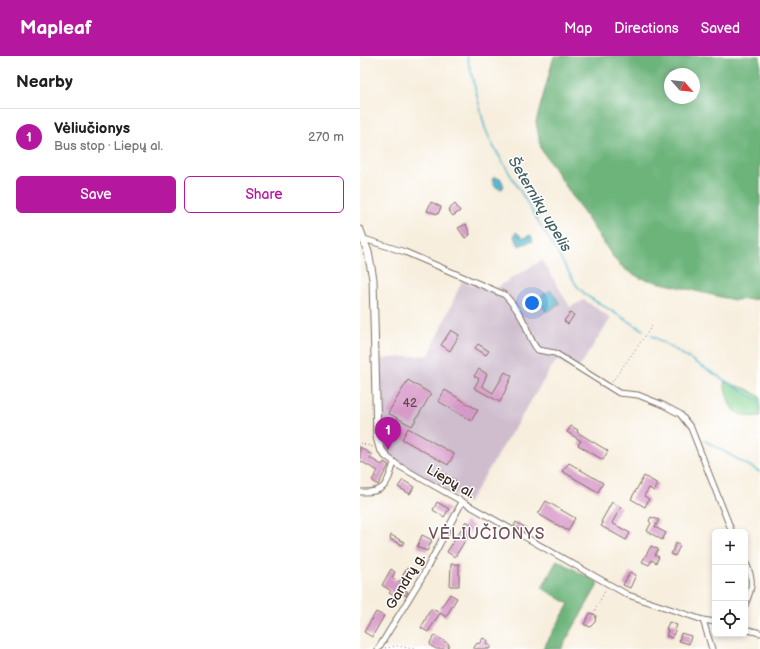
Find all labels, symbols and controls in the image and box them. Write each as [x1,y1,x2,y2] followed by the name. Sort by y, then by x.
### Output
[20,17,92,40] text: Mapleaf
[564,20,592,37] text: Map
[614,20,679,37] text: Directions
[701,20,740,37] text: Saved
[664,68,700,104] north arrow
[16,72,73,92] text: Nearby
[54,119,130,138] text: Vėliučionys
[26,129,32,145] text: 1
[308,129,344,145] text: 270 m
[54,138,163,154] text: Bus stop · Liepų al.
[504,153,576,256] water label: Šeternikų upelis
[16,176,176,213] button: Save
[184,176,344,213] button: Share
[522,293,542,313] your location
[403,396,417,411] house number: 42
[375,417,401,450] pin: 1
[423,461,478,502] street label: Liepų al.
[429,523,545,544] district label: VĖLIUČIONYS
[712,529,748,637] map controls
[712,529,748,565] button: +
[382,550,429,612] street label: Gandrų g.
[712,565,748,601] button: −
[712,601,748,637] button: locate

